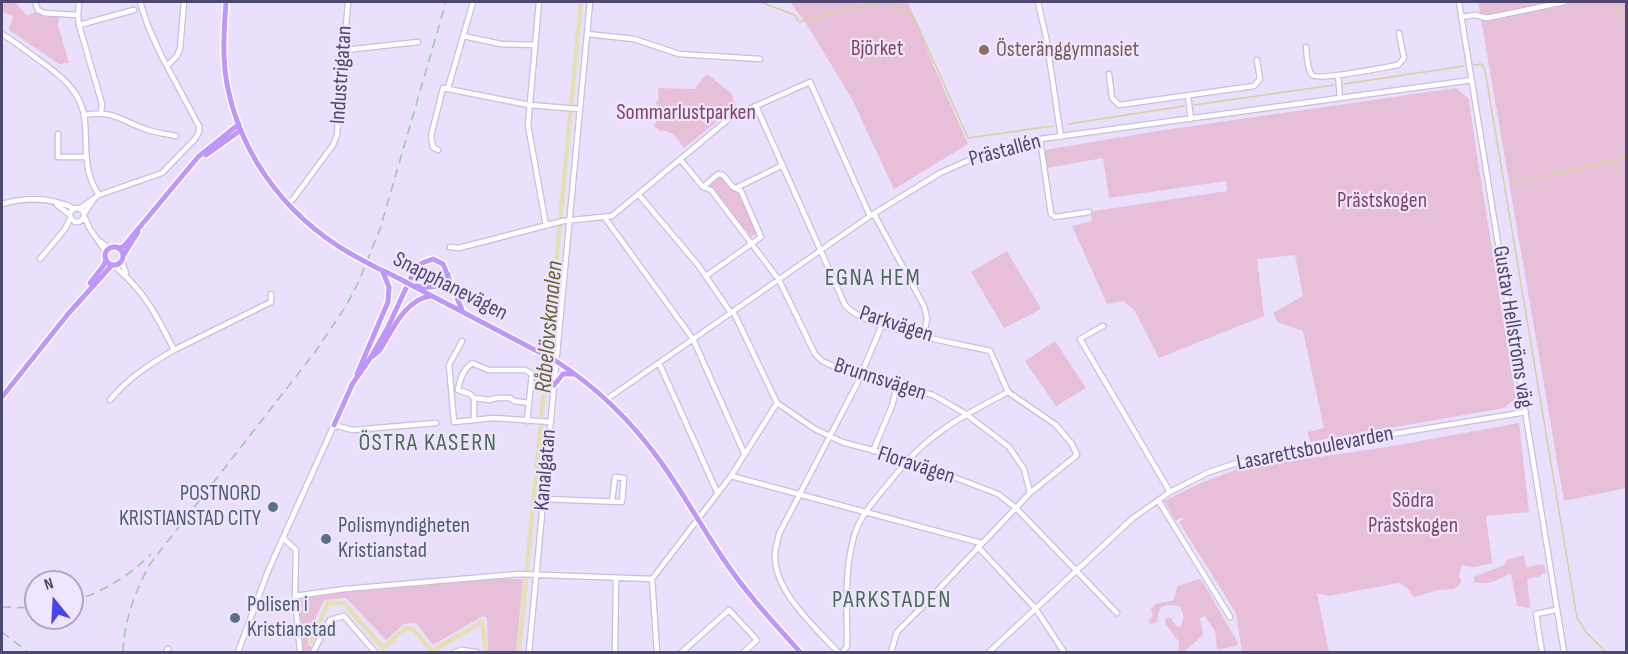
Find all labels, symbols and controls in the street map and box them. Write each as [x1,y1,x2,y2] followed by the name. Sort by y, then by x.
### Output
[325,25,359,125] street label: Industrigatan
[851,36,903,62] park label: Björket
[996,37,1139,63] place label: Österänggymnasiet
[977,43,991,57] marker: Österänggymnasiet
[616,100,756,126] park label: Sommarlustparken
[966,129,1044,173] street label: Prästallén
[1337,188,1427,214] park label: Prästskogen
[1486,244,1538,410] street label: Gustav Hellströms väg
[388,247,512,327] street label: Snapphanevägen
[530,260,570,394] water label: Råbelövskanalen
[825,265,921,293] district label: EGNA HEM
[856,301,936,349] street label: Parkvägen
[830,353,930,407] street label: Brunnsvägen
[1234,421,1396,477] street label: Lasarettsboulevarden
[529,428,563,512] street label: Kanalgatan
[358,430,498,458] district label: ÖSTRA KASERN
[874,441,958,491] street label: Floravägen
[119,481,261,532] place label: POSTNORD KRISTIANSTAD CITY
[1368,488,1458,540] park label: Södra Prästskogen
[266,500,280,514] marker: POSTNORD KRISTIANSTAD CITY
[338,513,470,564] place label: Polismyndigheten Kristianstad
[319,532,333,546] marker: Polismyndigheten Kristianstad
[24,570,84,630] north arrow
[42,574,56,595] text: N
[832,587,952,615] district label: PARKSTADEN
[247,592,336,644] place label: Polisen i Kristianstad
[228,611,242,625] marker: Polisen i Kristianstad

